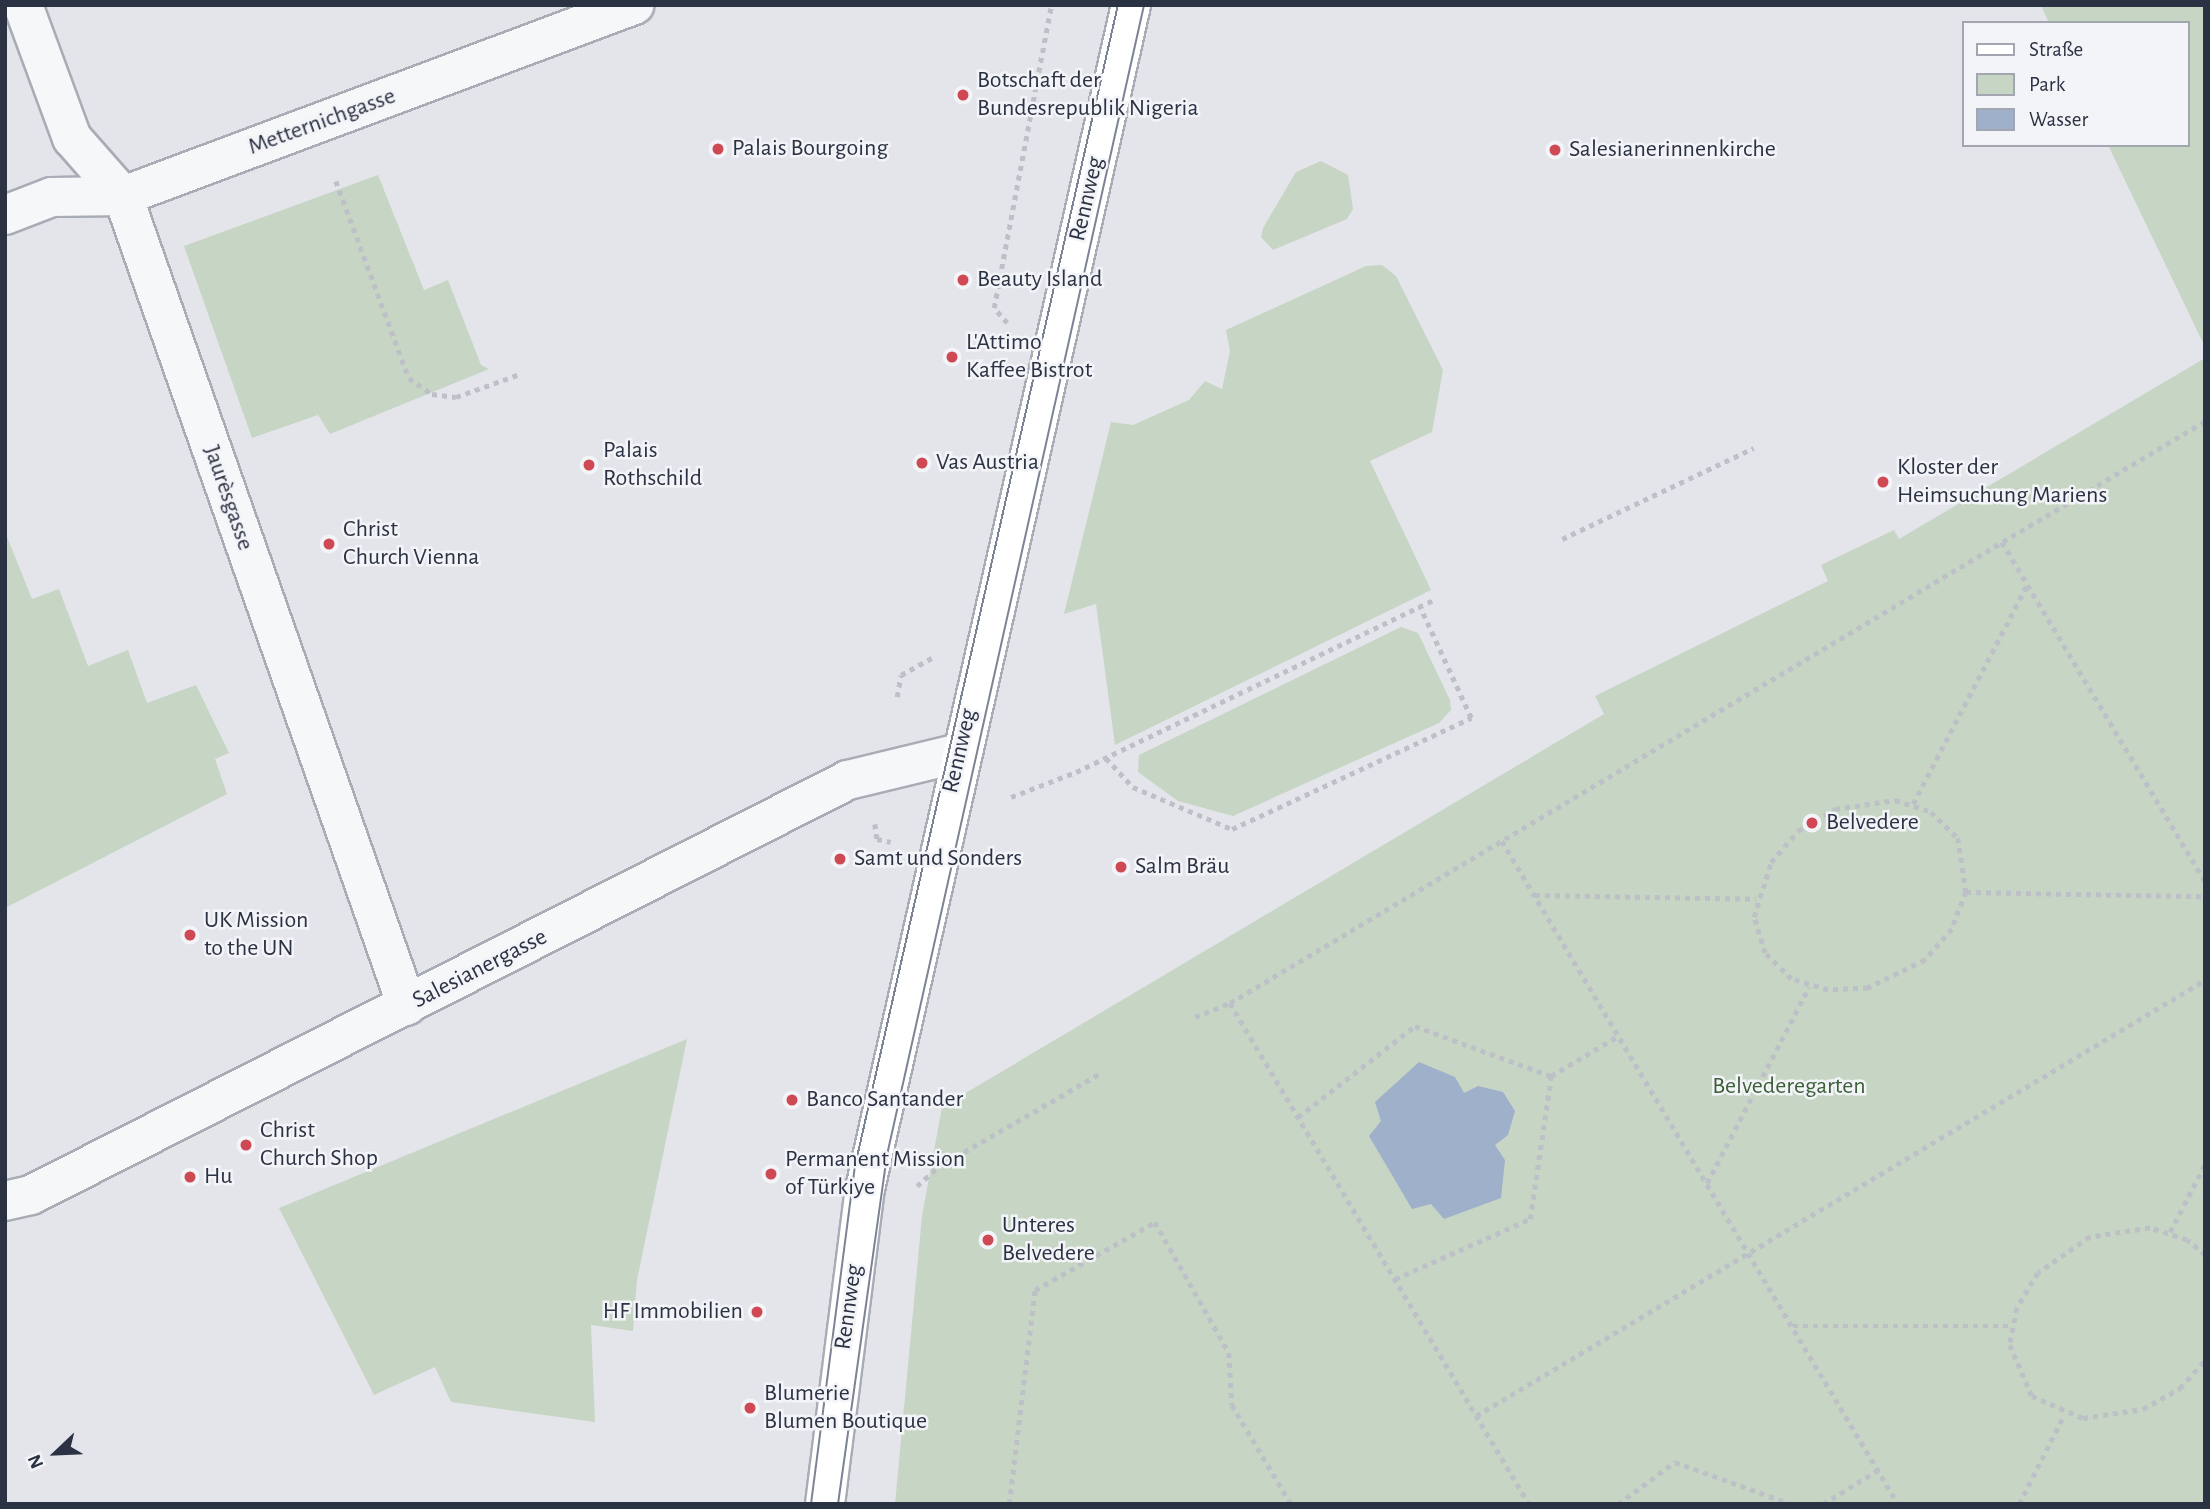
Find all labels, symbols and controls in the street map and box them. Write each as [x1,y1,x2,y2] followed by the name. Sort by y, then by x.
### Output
[1962,21,2189,147] legend
[2029,39,2083,60] text: Straße
[977,67,1198,123] place label: Botschaft der Bundesrepublik Nigeria
[2029,74,2065,95] text: Park
[244,82,400,162] street label: Metternichgasse
[955,87,971,103] marker: Botschaft der Bundesrepublik Nigeria
[2029,109,2088,130] text: Wasser
[732,135,888,163] place label: Palais Bourgoing
[1569,136,1776,164] place label: Salesianerinnenkirche
[710,141,726,157] marker: Palais Bourgoing
[1547,142,1563,158] marker: Salesianerinnenkirche
[1063,154,1111,244] street label: Rennweg
[977,266,1102,294] place label: Beauty Island
[955,272,971,288] marker: Beauty Island
[966,329,1092,385] place label: L'Attimo Kaffee Bistrot
[944,349,960,365] marker: L'Attimo Kaffee Bistrot
[603,437,702,493] place label: Palais Rothschild
[197,442,259,554] street label: Jaurèsgasse
[936,449,1039,477] place label: Vas Austria
[1897,454,2107,510] place label: Kloster der Heimsuchung Mariens
[914,455,930,471] marker: Vas Austria
[581,457,597,473] marker: Palais Rothschild
[1875,474,1891,490] marker: Kloster der Heimsuchung Mariens
[343,516,479,572] place label: Christ Church Vienna
[321,536,337,552] marker: Christ Church Vienna
[936,706,984,796] street label: Rennweg
[1826,809,1919,837] place label: Belvedere
[1804,815,1820,831] marker: Belvedere
[854,845,1022,873] place label: Samt und Sonders
[832,851,848,867] marker: Samt und Sonders
[1135,853,1230,881] place label: Salm Bräu
[1113,859,1129,875] marker: Salm Bräu
[204,907,308,963] place label: UK Mission to the UN
[408,923,552,1015] street label: Salesianergasse
[182,927,198,943] marker: UK Mission to the UN
[1712,1073,1866,1101] park label: Belvederegarten
[806,1086,963,1114] place label: Banco Santander
[784,1092,800,1108] marker: Banco Santander
[260,1117,378,1173] place label: Christ Church Shop
[238,1137,254,1153] marker: Christ Church Shop
[785,1146,965,1202] place label: Permanent Mission of Türkiye
[204,1163,232,1191] place label: Hu
[763,1166,779,1182] marker: Permanent Mission of Türkiye
[182,1169,198,1185] marker: Hu
[1002,1212,1095,1268] place label: Unteres Belvedere
[980,1232,996,1248] marker: Unteres Belvedere
[829,1262,869,1352] street label: Rennweg
[603,1298,743,1326] place label: HF Immobilien
[749,1304,765,1320] marker: HF Immobilien
[764,1380,927,1436] place label: Blumerie Blumen Boutique
[742,1400,758,1416] marker: Blumerie Blumen Boutique
[21,1418,91,1488] north arrow
[25,1452,48,1471] text: N

